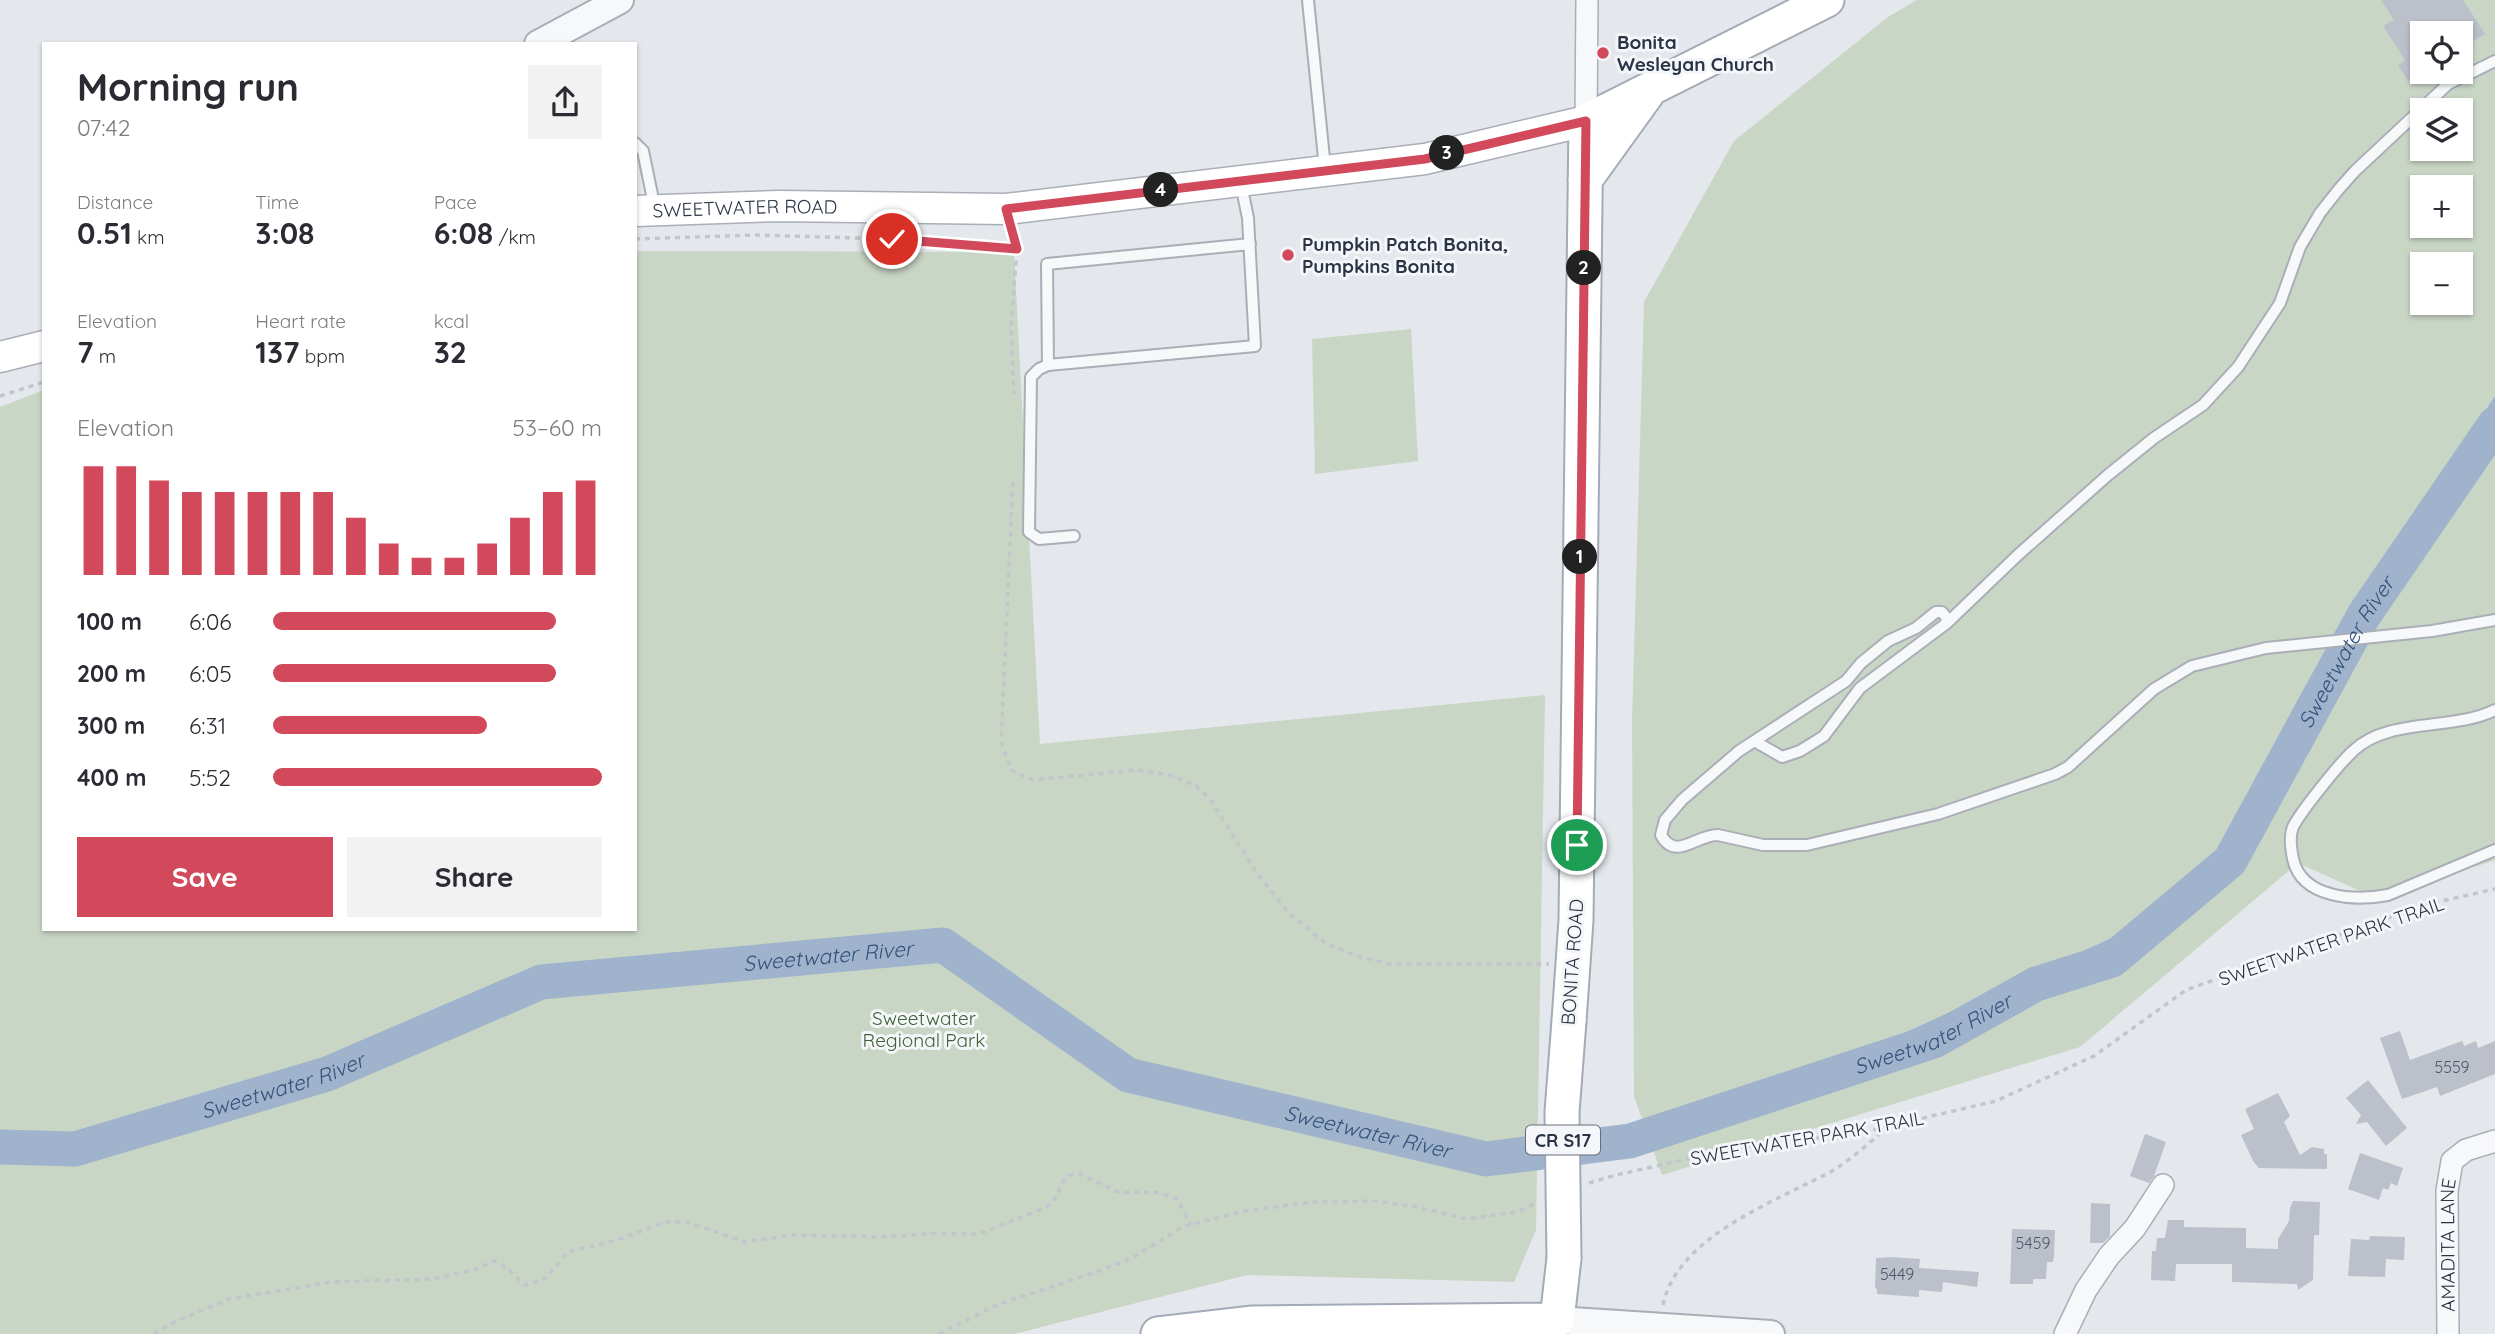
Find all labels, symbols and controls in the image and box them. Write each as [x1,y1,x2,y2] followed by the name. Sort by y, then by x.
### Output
[2410,21,2473,315] map controls
[2410,21,2473,84] button: locate
[1617,30,1774,76] place label: Bonita Wesleyan Church
[1595,45,1611,61] marker: Bonita Wesleyan Church
[77,63,299,111] text: Morning run
[528,65,602,139] button: share
[2410,98,2473,161] button: layers
[77,113,130,142] text: 07:42
[1430,136,1464,170] pin: 3
[1441,140,1452,164] text: 3
[1144,172,1178,208] pin: 4
[2410,175,2473,238] button: +
[1155,177,1166,201] text: 4
[77,190,153,214] text: Distance
[255,190,299,214] text: Time
[434,190,477,214] text: Pace
[652,194,837,222] street label: SWEETWATER ROAD
[862,209,922,269] pin
[77,214,132,252] text: 0.51
[255,214,315,252] text: 3:08
[434,214,493,252] text: 6:08
[873,220,911,258] icon: check
[132,225,165,249] text: km
[493,225,536,249] text: /km
[1302,232,1508,278] place label: Pumpkin Patch Bonita, Pumpkins Bonita
[1280,247,1296,263] marker: Pumpkin Patch Bonita, Pumpkins Bonita
[1566,250,1602,286] pin: 2
[2410,252,2473,315] button: −
[1578,255,1589,279] text: 2
[77,309,157,333] text: Elevation
[255,309,346,333] text: Heart rate
[434,309,469,333] text: kcal
[77,333,93,371] text: 7
[255,333,300,371] text: 137
[434,333,467,371] text: 32
[93,344,116,368] text: m
[300,344,345,368] text: bpm
[77,413,174,442] text: Elevation
[512,413,602,442] text: 53–60 m
[1562,540,1598,574] pin: 1
[1576,544,1583,568] text: 1
[2292,569,2401,732] water label: Sweetwater River
[77,607,142,636] text: 100 m
[189,607,232,636] text: 6:06
[77,659,146,688] text: 200 m
[189,659,232,688] text: 6:05
[77,711,145,740] text: 300 m
[189,711,226,740] text: 6:31
[77,763,146,792] text: 400 m
[189,763,231,792] text: 5:52
[1547,815,1607,875] pin
[1558,826,1596,864] icon: arrive
[77,837,333,917] button: Save
[347,837,602,917] button: Share
[2215,891,2447,991] street label: SWEETWATER PARK TRAIL
[1556,898,1588,1026] street label: BONITA ROAD
[742,935,917,976] water label: Sweetwater River
[1850,986,2018,1079] water label: Sweetwater River
[863,1006,985,1052] park label: Sweetwater Regional Park
[198,1045,371,1124] water label: Sweetwater River
[2434,1057,2470,1077] house number: 5559
[1282,1099,1456,1164] water label: Sweetwater River
[1688,1106,1926,1170] street label: SWEETWATER PARK TRAIL
[1526,1126,1600,1154] road number: CR S17
[2435,1176,2461,1312] street label: AMADITA LANE
[2016,1233,2051,1253] house number: 5459
[1880,1264,1914,1284] house number: 5449

